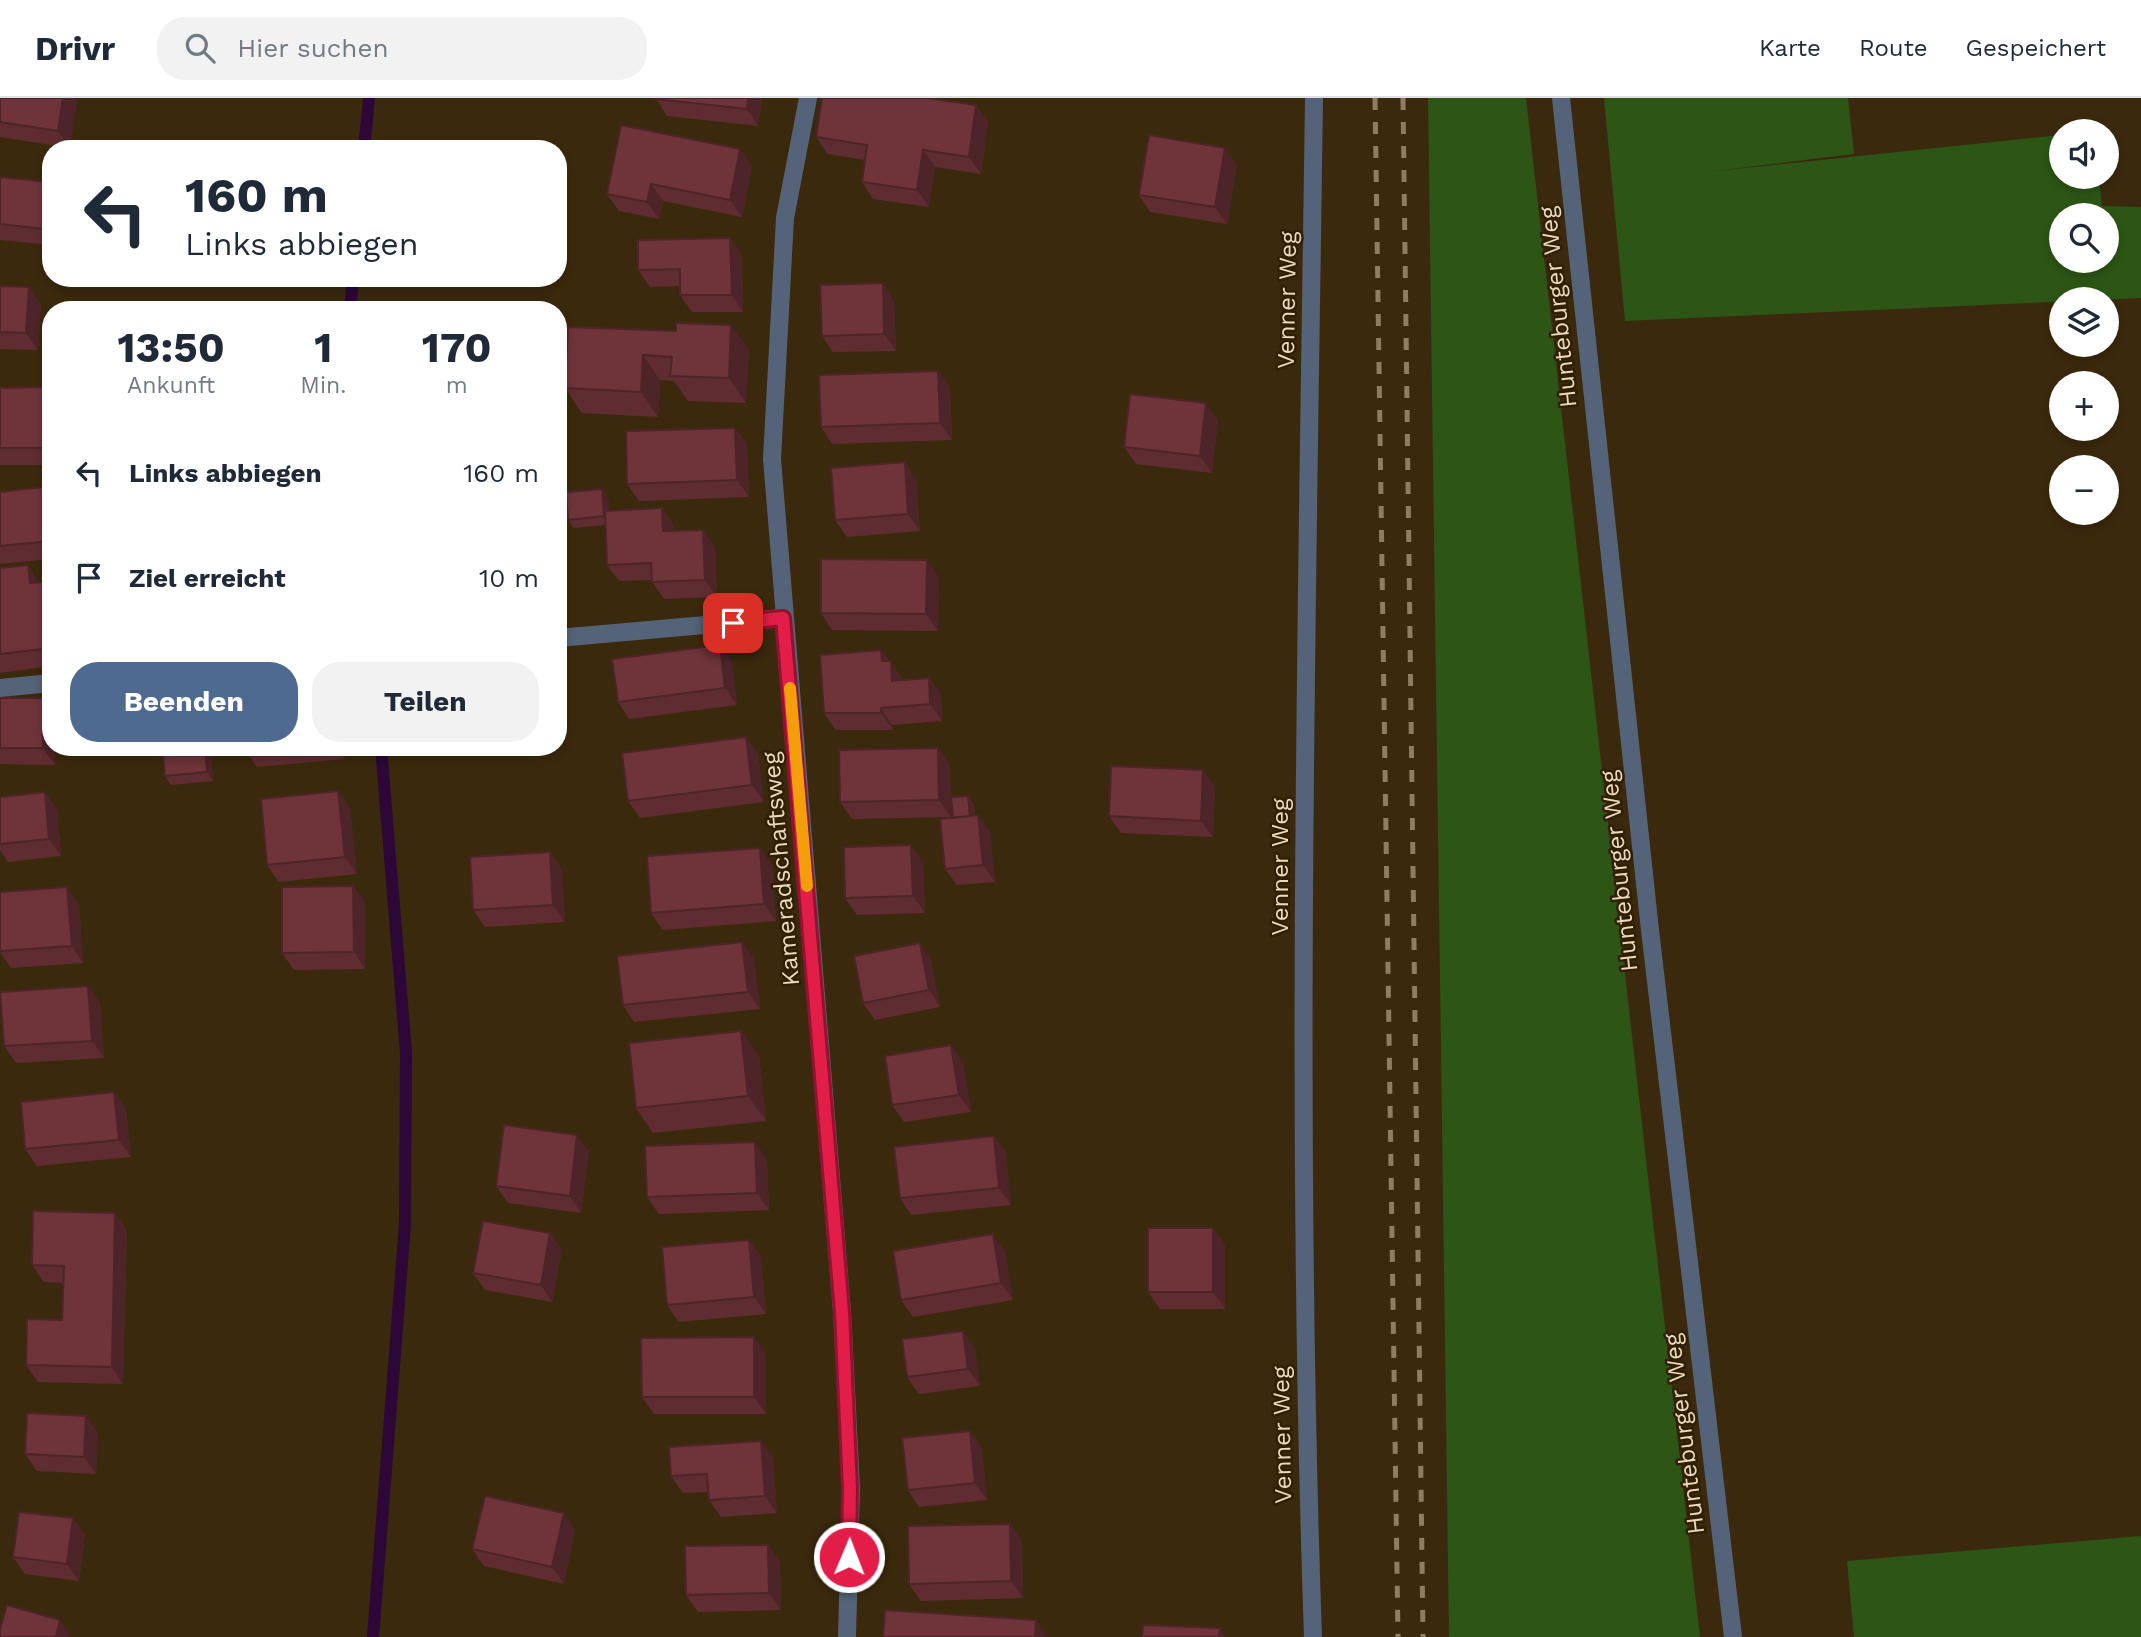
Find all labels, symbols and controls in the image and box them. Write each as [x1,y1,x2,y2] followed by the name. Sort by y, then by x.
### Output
[157,17,647,80] search box
[35,29,115,68] text: Drivr
[181,29,219,67] icon: search
[237,33,389,63] text: Hier suchen
[1759,34,1821,62] text: Karte
[1859,34,1928,62] text: Route
[1966,34,2106,62] text: Gespeichert
[2049,119,2119,525] map controls
[2049,119,2119,189] button: sound
[185,166,328,224] text: 160 m
[70,168,161,259] icon: left
[2049,203,2119,273] button: search
[1533,205,1582,409] street label: Hunteburger Weg
[185,225,419,263] text: Links abbiegen
[1272,231,1302,369] street label: Venner Weg
[2049,287,2119,357] button: layers
[118,323,225,372] text: 13:50
[314,323,332,372] text: 1
[422,323,491,372] text: 170
[2049,371,2119,441] button: +
[127,372,215,399] text: Ankunft
[300,372,346,399] text: Min.
[446,372,468,399] text: m
[70,454,108,492] icon: left
[2049,455,2119,525] button: −
[129,458,322,488] text: Links abbiegen
[463,458,539,488] text: 160 m
[70,559,108,597] icon: arrive
[129,563,286,593] text: Ziel erreicht
[479,563,539,593] text: 10 m
[703,593,763,653] pin
[714,604,752,642] icon: arrive
[70,662,298,742] button: Beenden
[312,662,539,742] button: Teilen
[757,751,805,987] street label: Kameradschaftsweg
[1594,769,1643,973] street label: Hunteburger Weg
[1266,798,1294,936] street label: Venner Weg
[1658,1332,1710,1536] street label: Hunteburger Weg
[1267,1366,1297,1504] street label: Venner Weg
[812,1520,886,1594] position arrow

